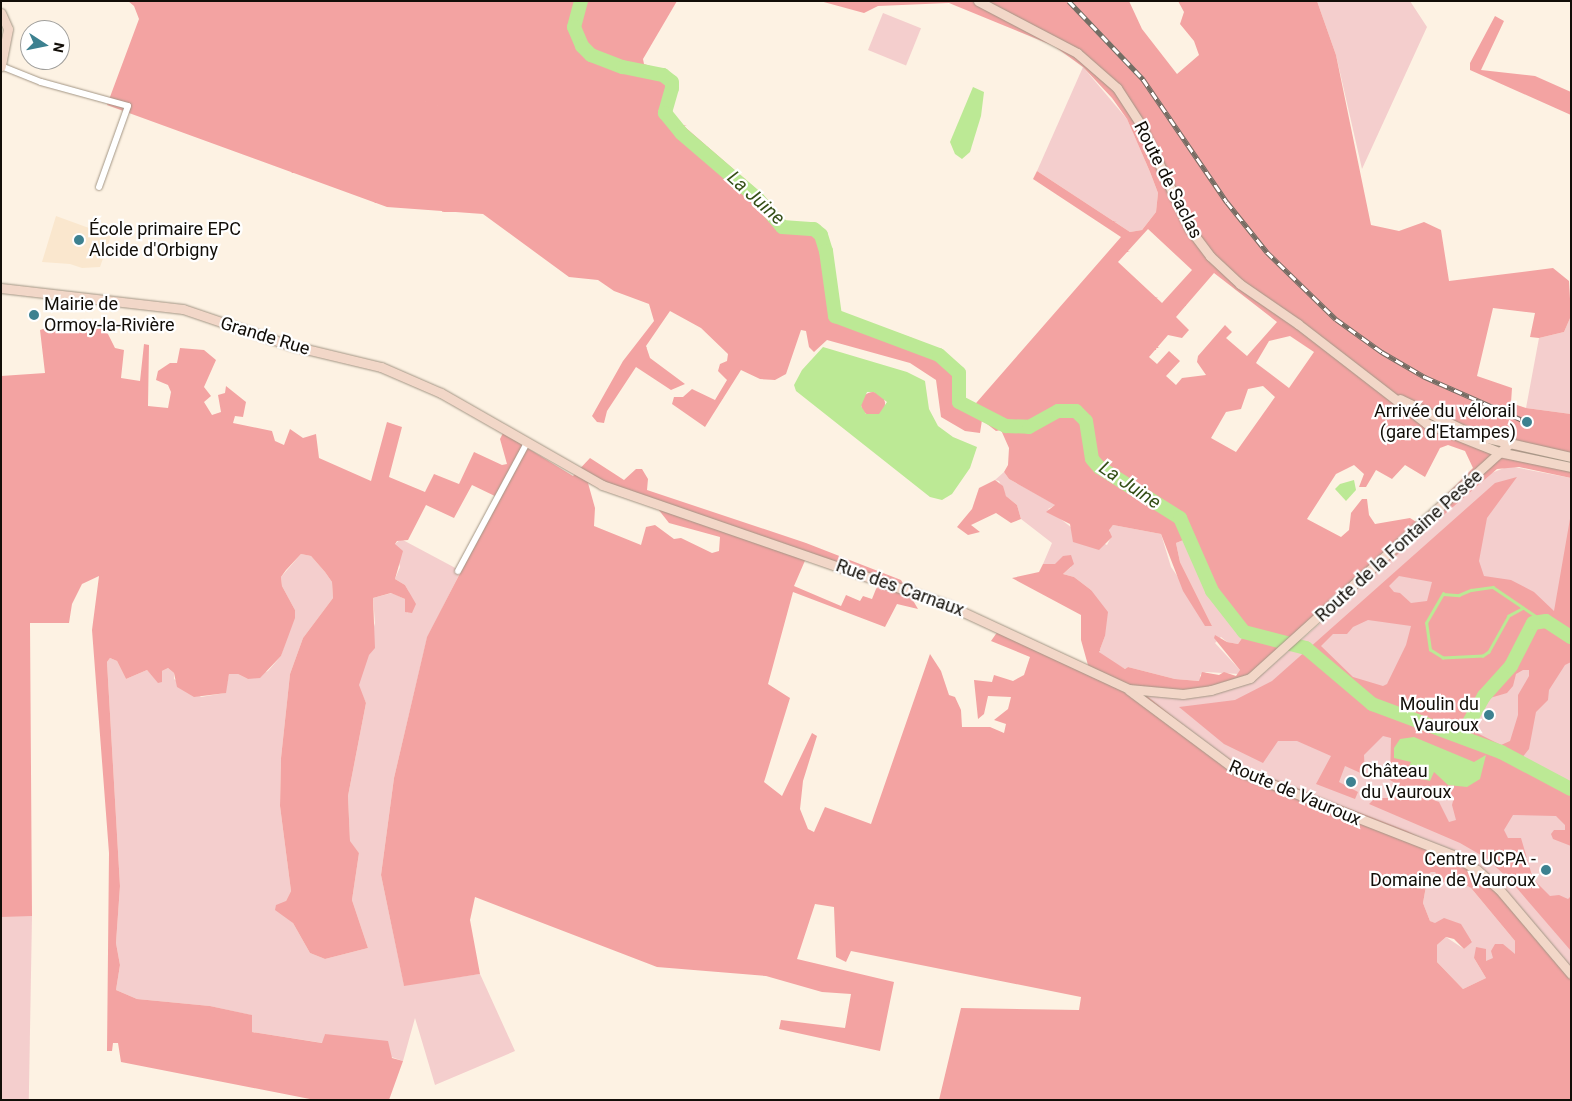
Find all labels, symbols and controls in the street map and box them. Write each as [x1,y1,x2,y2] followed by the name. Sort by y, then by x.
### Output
[20,20,70,70] north arrow
[50,41,68,54] text: N
[1129,118,1207,242] street label: Route de Saclas
[723,166,789,230] water label: La Juine
[89,219,241,262] place label: École primaire EPC Alcide d'Orbigny
[73,234,85,246] marker: École primaire EPC Alcide d'Orbigny
[44,294,175,336] place label: Mairie de Ormoy-la-Rivière
[28,309,40,321] marker: Mairie de Ormoy-la-Rivière
[218,312,312,360] street label: Grande Rue
[1374,401,1516,444] place label: Arrivée du vélorail (gare d'Etampes)
[1520,415,1534,429] marker: Arrivée du vélorail (gare d'Etampes)
[1095,456,1165,514] water label: La Juine
[1311,465,1487,627] street label: Route de la Fontaine Pesée
[833,555,967,621] street label: Rue des Carnaux
[1400,694,1479,736] place label: Moulin du Vauroux
[1483,709,1495,721] marker: Moulin du Vauroux
[1226,755,1364,831] street label: Route de Vauroux
[1361,761,1451,804] place label: Château du Vauroux
[1345,776,1357,788] marker: Château du Vauroux
[1370,849,1536,892] place label: Centre UCPA - Domaine de Vauroux
[1540,864,1552,876] marker: Centre UCPA - Domaine de Vauroux

